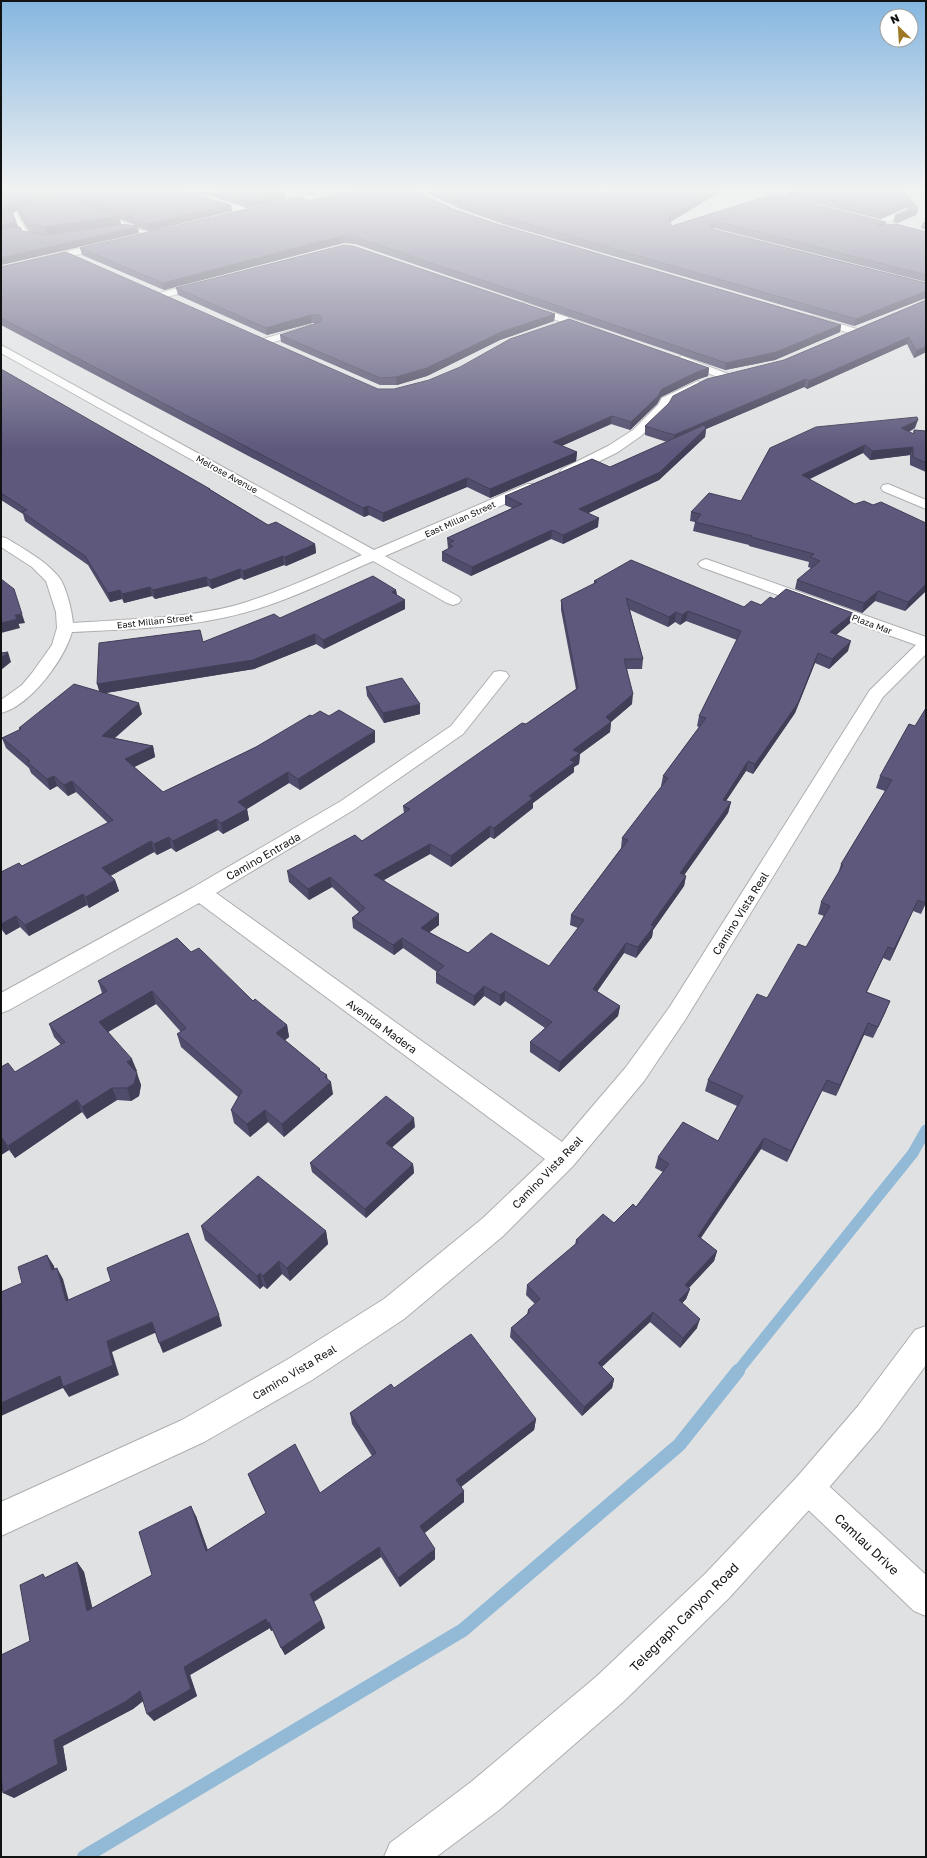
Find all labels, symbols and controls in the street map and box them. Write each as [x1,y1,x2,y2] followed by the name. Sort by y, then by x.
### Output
[879,8,919,48] north arrow
[888,11,901,26] text: N
[194,453,260,495] street label: Melrose Avenue
[423,498,498,540] street label: East Millan Street
[116,611,194,630] street label: East Millan Street
[850,612,894,637] street label: Plaza Mar
[224,829,302,883] street label: Camino Entrada
[709,869,771,957] street label: Camino Vista Real
[344,996,420,1056] street label: Avenida Madera
[509,1133,585,1211] street label: Camino Vista Real
[250,1342,339,1402] street label: Camino Vista Real
[831,1510,903,1578] street label: Camlau Drive
[626,1559,742,1675] street label: Telegraph Canyon Road

